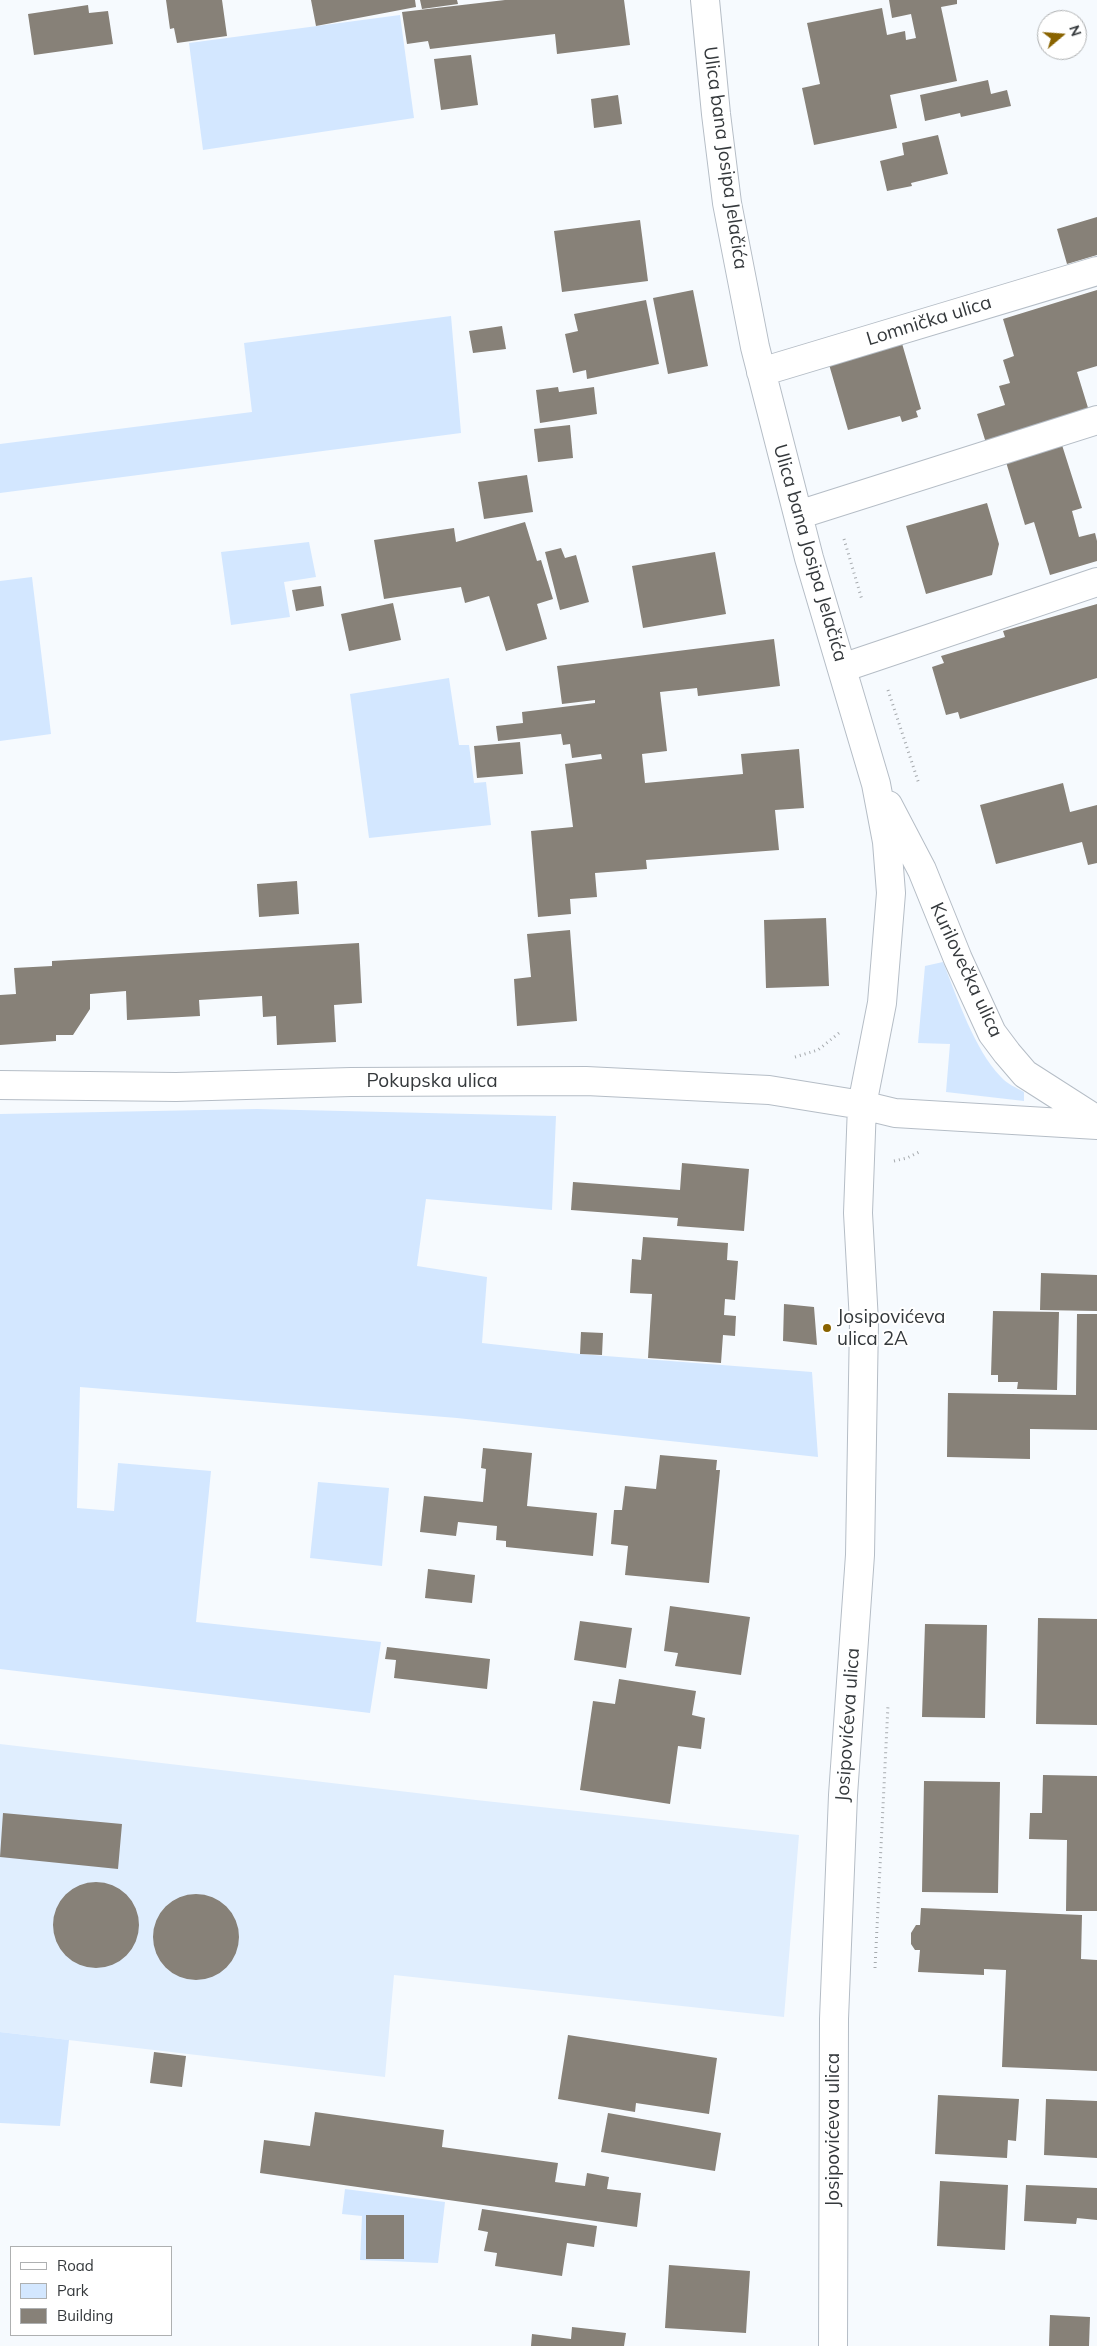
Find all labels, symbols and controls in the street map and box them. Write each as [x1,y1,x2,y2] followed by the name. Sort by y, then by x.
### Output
[1037,10,1087,60] north arrow
[1065,23,1086,38] text: N
[698,45,752,271] street label: Ulica bana Josipa Jelačića
[864,291,994,351] street label: Lomnička ulica
[768,442,852,664] street label: Ulica bana Josipa Jelačića
[925,899,1007,1041] street label: Kurilovečka ulica
[366,1070,498,1092] street label: Pokupska ulica
[837,1306,945,1350] place label: Josipovićeva ulica 2A
[821,1322,833,1334] marker: Josipovićeva ulica 2A
[831,1647,865,1803] street label: Josipovićeva ulica
[822,2053,844,2207] street label: Josipovićeva ulica
[10,2246,172,2336] legend
[57,2256,94,2275] text: Road
[57,2281,89,2300] text: Park
[57,2306,113,2325] text: Building

